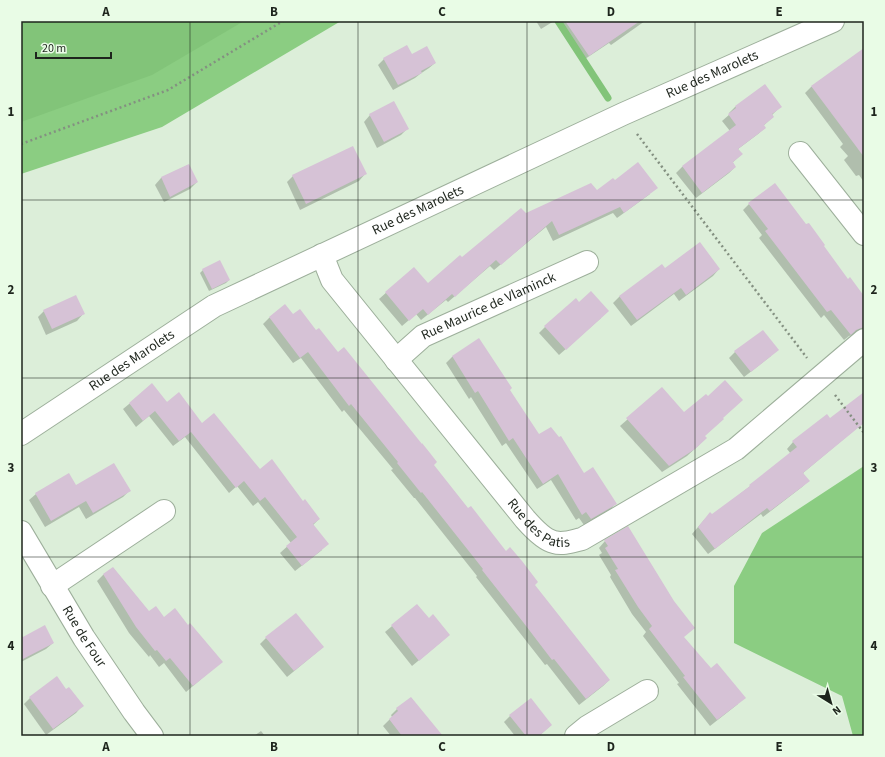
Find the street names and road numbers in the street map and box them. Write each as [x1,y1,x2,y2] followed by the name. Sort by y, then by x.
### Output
[663,45,762,104] street label: Rue des Marolets
[369,180,467,240] street label: Rue des Marolets
[418,267,559,346] street label: Rue Maurice de Vlaminck
[85,325,179,396] street label: Rue des Marolets
[502,494,571,553] street label: Rue des Patis
[57,602,111,672] street label: Rue de Four

